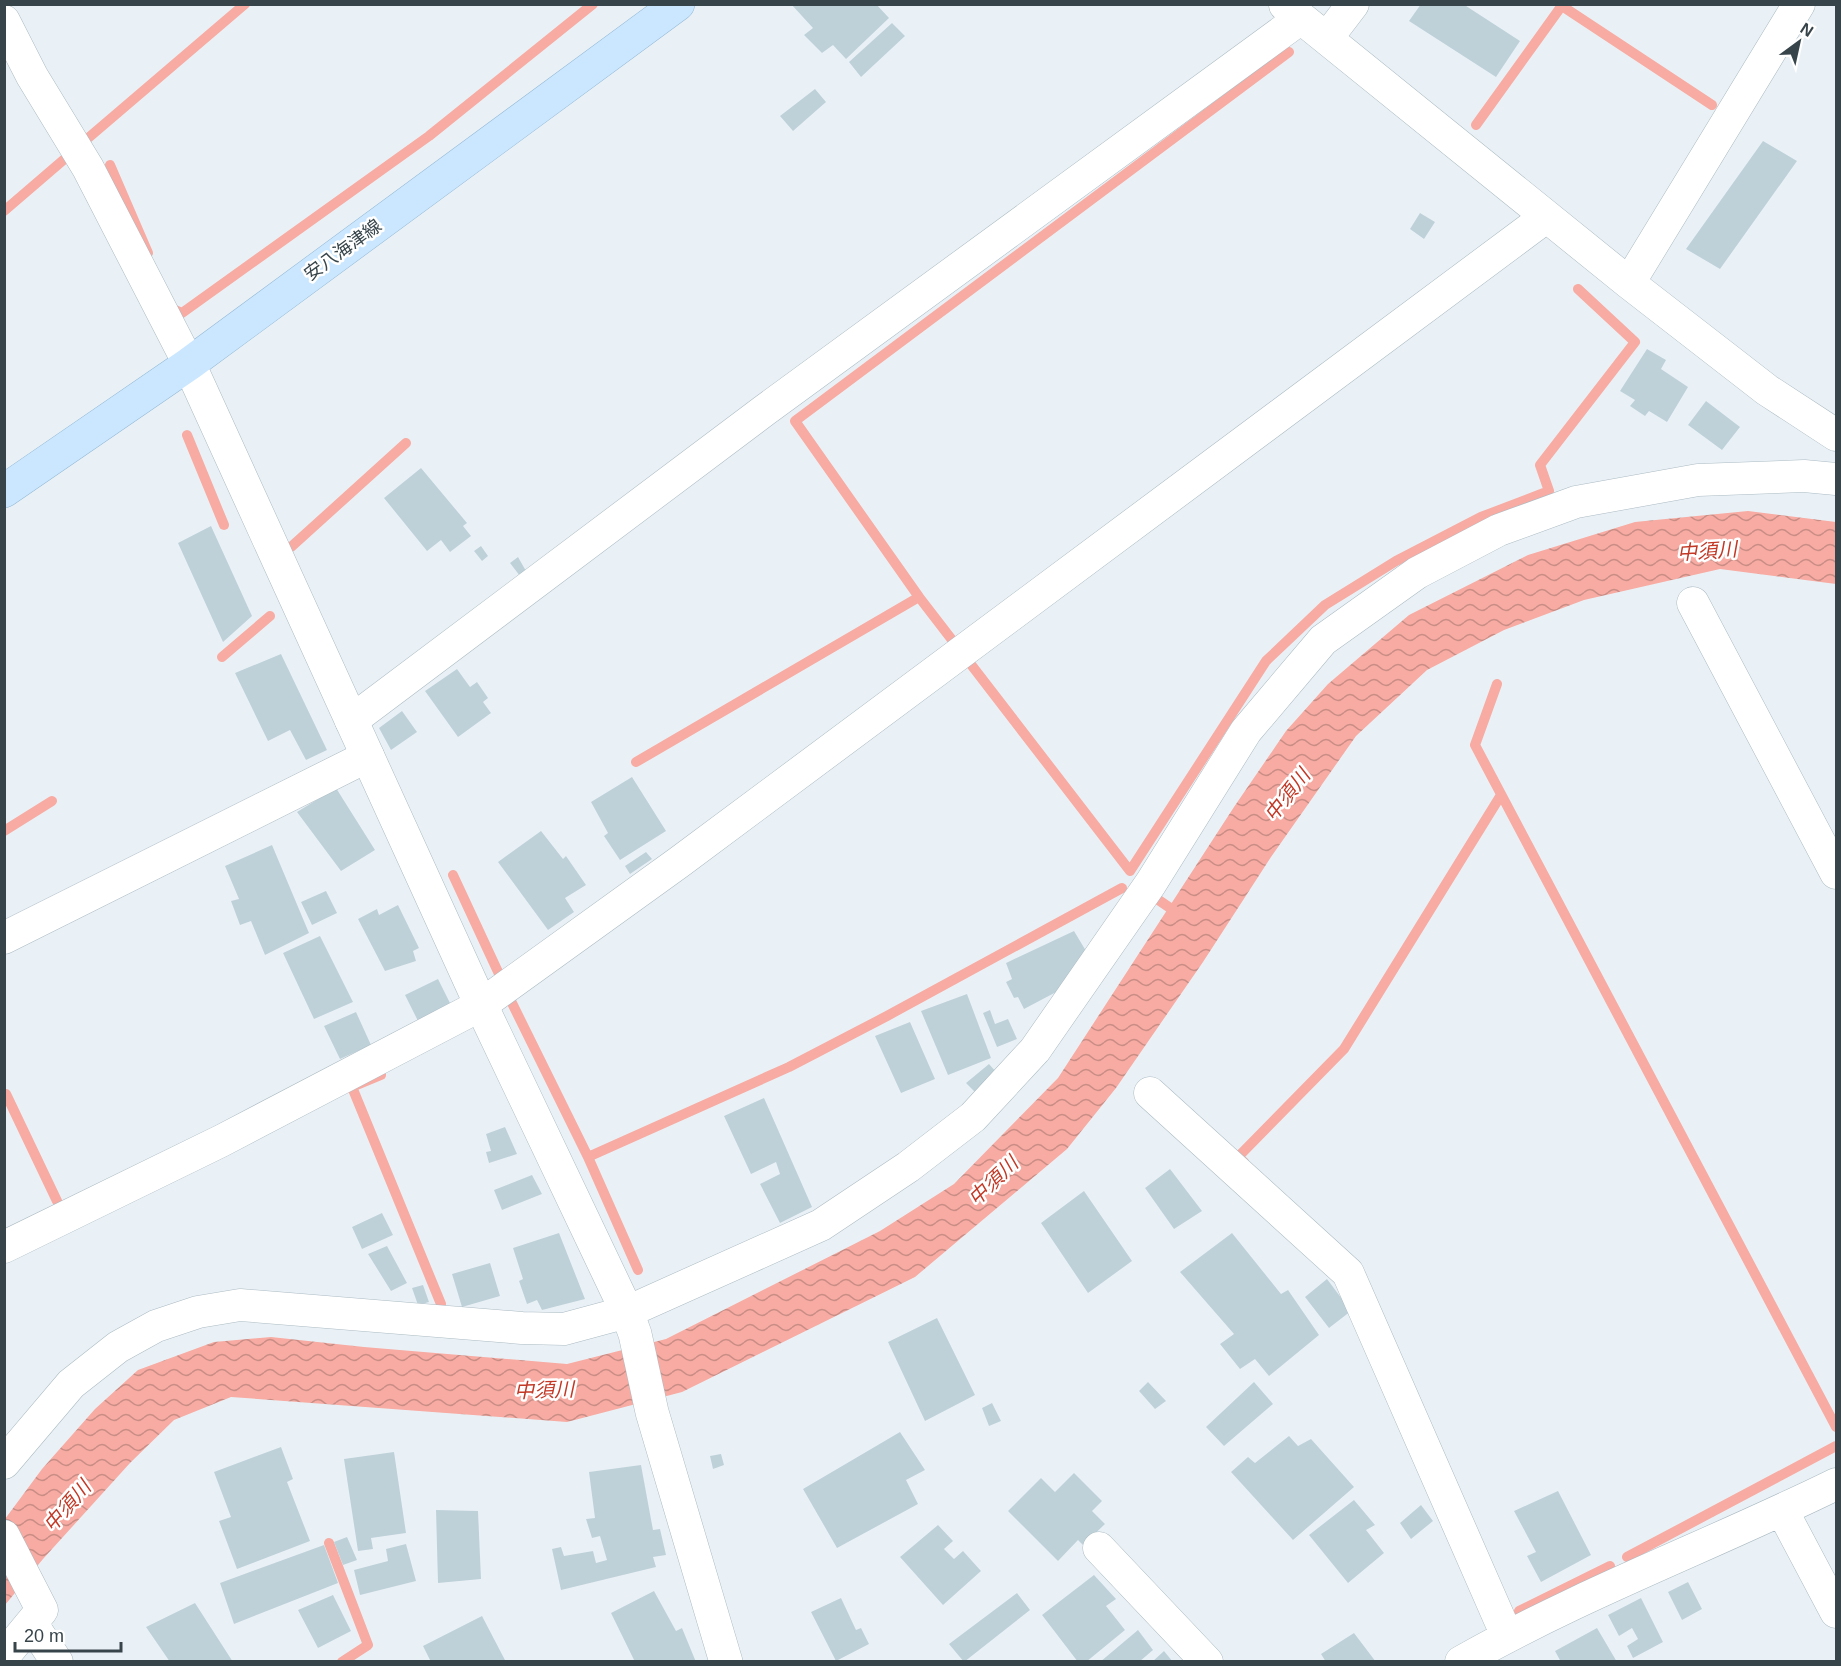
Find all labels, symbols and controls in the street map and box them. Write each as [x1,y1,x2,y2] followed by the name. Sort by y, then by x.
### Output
[1769,12,1829,72] north arrow
[1797,20,1816,40] text: N
[301,215,385,285] street label: 安八海津線
[1676,538,1740,564] water label: 中須川
[1260,763,1315,825] water label: 中須川
[964,1151,1024,1210] water label: 中須川
[514,1378,576,1402] water label: 中須川
[39,1475,96,1536] water label: 中須川
[15,1615,122,1653] scale bar
[24,1626,64,1646] text: 20 m

